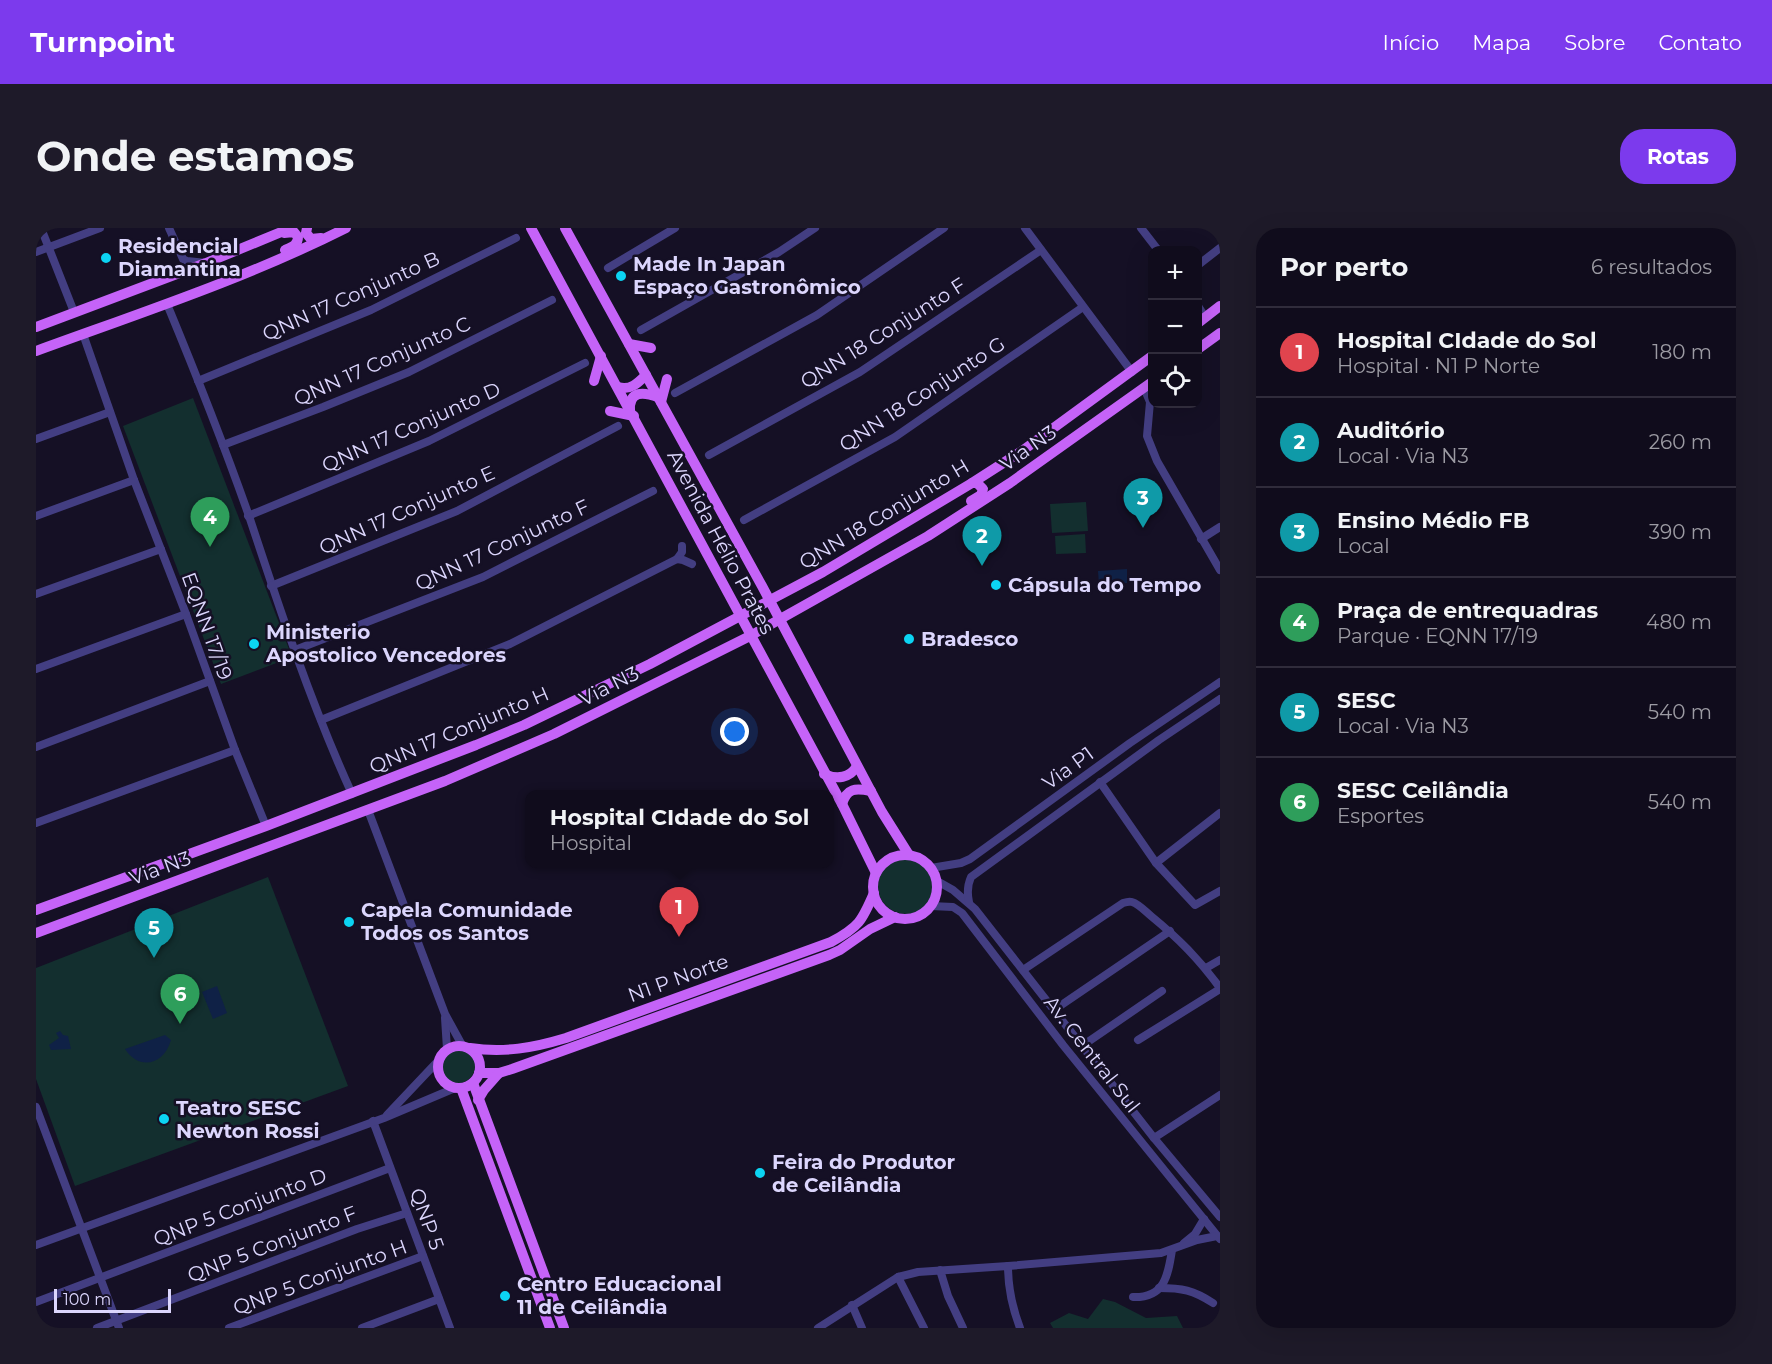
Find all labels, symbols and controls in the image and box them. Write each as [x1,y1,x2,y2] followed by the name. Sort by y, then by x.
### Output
[30,25,175,59] text: Turnpoint
[1383,30,1439,55] text: Início
[1472,30,1531,55] text: Mapa
[1564,30,1625,55] text: Sobre
[1658,30,1742,55] text: Contato
[1620,129,1736,184] button: Rotas
[36,130,354,182] text: Onde estamos
[118,234,241,281] place label: Residencial Diamantina
[259,246,443,346] street label: QNN 17 Conjunto B
[1148,246,1202,408] map controls
[1148,246,1202,300] button: +
[99,251,113,265] marker: Residencial Diamantina
[1280,251,1408,283] text: Por perto
[633,252,861,299] place label: Made In Japan Espaço Gastronômico
[1591,255,1712,279] text: 6 resultados
[614,269,628,283] marker: Made In Japan Espaço Gastronômico
[796,272,970,394] street label: QNN 18 Conjunto F
[1148,300,1202,354] button: −
[290,311,474,411] street label: QNN 17 Conjunto C
[1337,327,1597,354] text: Hospital CIdade do Sol
[835,331,1009,457] street label: QNN 18 Conjunto G
[1296,340,1303,364] text: 1
[1652,340,1712,364] text: 180 m
[1148,354,1202,408] button: locate
[1337,354,1540,378] text: Hospital · N1 P Norte
[318,377,504,477] street label: QNN 17 Conjunto D
[1337,417,1445,444] text: Auditório
[995,420,1061,476] street label: Via N3
[1294,430,1305,454] text: 2
[1649,430,1712,454] text: 260 m
[1337,444,1469,468] text: Local · Via N3
[662,446,780,638] street label: Avenida Hélio Prates
[795,454,973,574] street label: QNN 18 Conjunto H
[315,460,499,560] street label: QNN 17 Conjunto E
[1124,478,1162,528] pin: 3
[411,494,593,596] street label: QNN 17 Conjunto F
[190,498,230,547] pin: 4
[1337,507,1529,534] text: Ensino Médio FB
[962,516,1002,566] pin: 2
[1294,520,1305,544] text: 3
[1649,520,1712,544] text: 390 m
[1337,534,1390,558] text: Local
[176,569,238,683] street label: EQNN 17/19
[1008,573,1201,597] place label: Cápsula do Tempo
[989,578,1003,592] marker: Cápsula do Tempo
[1337,597,1598,624] text: Praça de entrequadras
[1293,610,1306,634] text: 4
[1646,610,1712,634] text: 480 m
[265,620,506,667] place label: Ministerio Apostolico Vencedores
[1337,624,1538,648] text: Parque · EQNN 17/19
[921,627,1018,651] place label: Bradesco
[902,632,916,646] marker: Bradesco
[247,637,261,651] marker: Ministerio Apostolico Vencedores
[575,661,643,711] street label: Via N3
[366,681,552,779] street label: QNN 17 Conjunto H
[1337,687,1396,714] text: SESC
[1294,700,1305,724] text: 5
[1648,700,1712,724] text: 540 m
[1337,714,1469,738] text: Local · Via N3
[720,717,749,746] your location
[1038,741,1098,795] street label: Via P1
[1337,777,1509,804] text: SESC Ceilândia
[525,790,834,868] popup
[1293,790,1306,814] text: 6
[1648,790,1712,814] text: 540 m
[550,804,809,831] text: Hospital CIdade do Sol
[1337,804,1424,828] text: Esportes
[550,831,632,855] text: Hospital
[126,846,194,890] street label: Via N3
[660,888,698,937] pin: 1
[361,898,573,945] place label: Capela Comunidade Todos os Santos
[134,908,174,958] pin: 5
[342,915,356,929] marker: Capela Comunidade Todos os Santos
[624,949,732,1007] street label: N1 P Norte
[160,974,200,1024] pin: 6
[1039,991,1145,1117] street label: Av. Central Sul
[176,1096,319,1143] place label: Teatro SESC Newton Rossi
[157,1112,171,1126] marker: Teatro SESC Newton Rossi
[772,1150,956,1197] place label: Feira do Produtor de Ceilândia
[150,1163,330,1251] street label: QNP 5 Conjunto D
[753,1166,767,1180] marker: Feira do Produtor de Ceilândia
[405,1185,449,1253] street label: QNP 5
[184,1201,360,1287] street label: QNP 5 Conjunto F
[230,1234,410,1320] street label: QNP 5 Conjunto H
[517,1272,722,1319] place label: Centro Educacional 11 de Ceilândia
[54,1286,171,1314] scale bar
[498,1289,512,1303] marker: Centro Educacional 11 de Ceilândia
[63,1290,111,1309] text: 100 m

